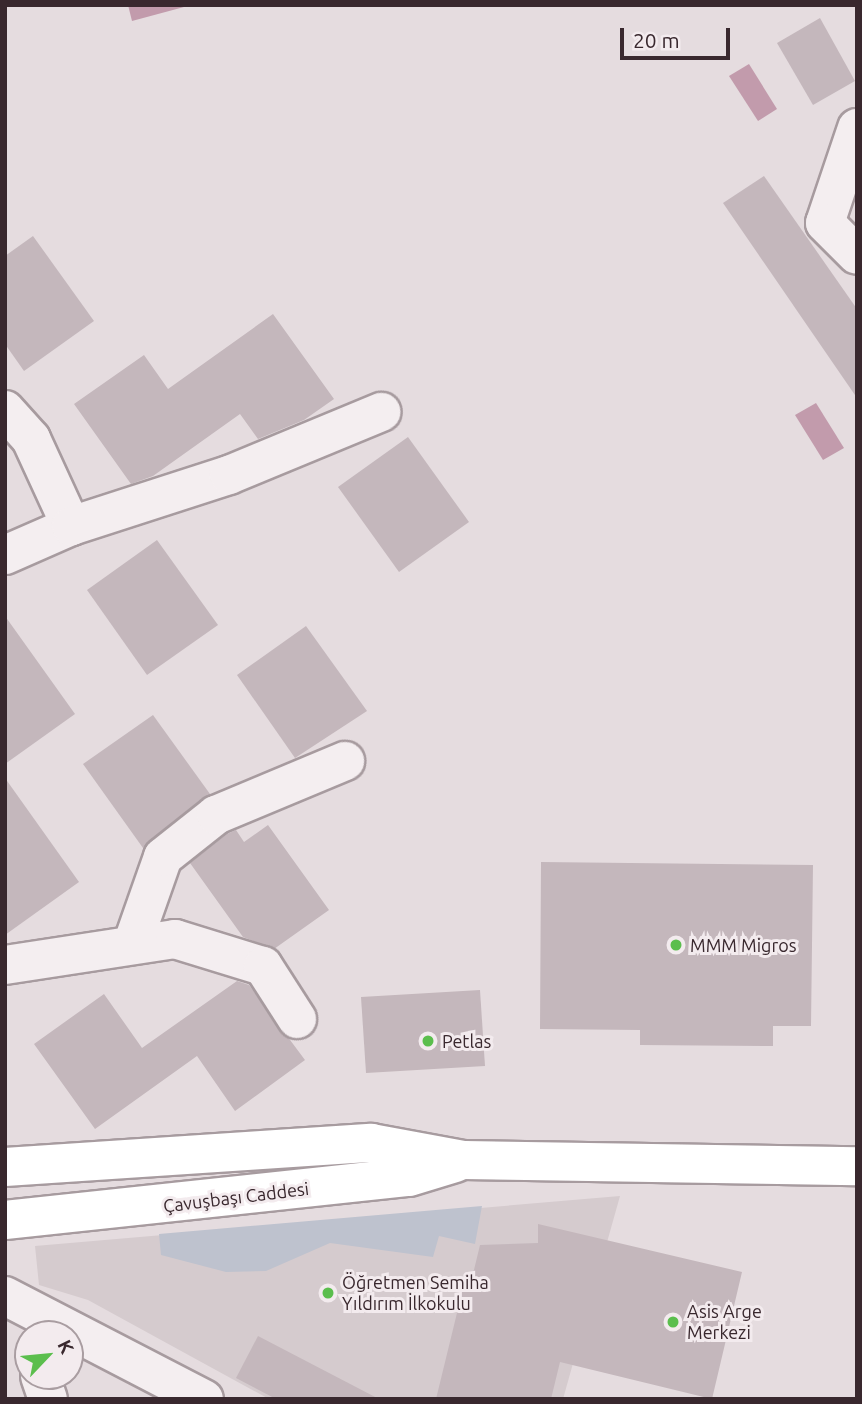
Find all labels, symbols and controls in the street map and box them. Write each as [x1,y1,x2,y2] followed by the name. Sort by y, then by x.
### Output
[624,14,734,58] scale bar
[633,28,680,52] text: 20 m
[690,934,797,956] place label: MMM Migros
[668,937,684,953] marker: MMM Migros
[442,1030,491,1052] place label: Petlas
[420,1033,436,1049] marker: Petlas
[162,1177,310,1217] street label: Çavuşbaşı Caddesi
[342,1272,489,1314] place label: Öğretmen Semiha Yıldırım İlkokulu
[320,1285,336,1301] marker: Öğretmen Semiha Yıldırım İlkokulu
[687,1301,762,1344] place label: Asis Arge Merkezi
[665,1314,681,1330] marker: Asis Arge Merkezi
[14,1320,84,1390] north arrow
[53,1336,79,1357] text: K

